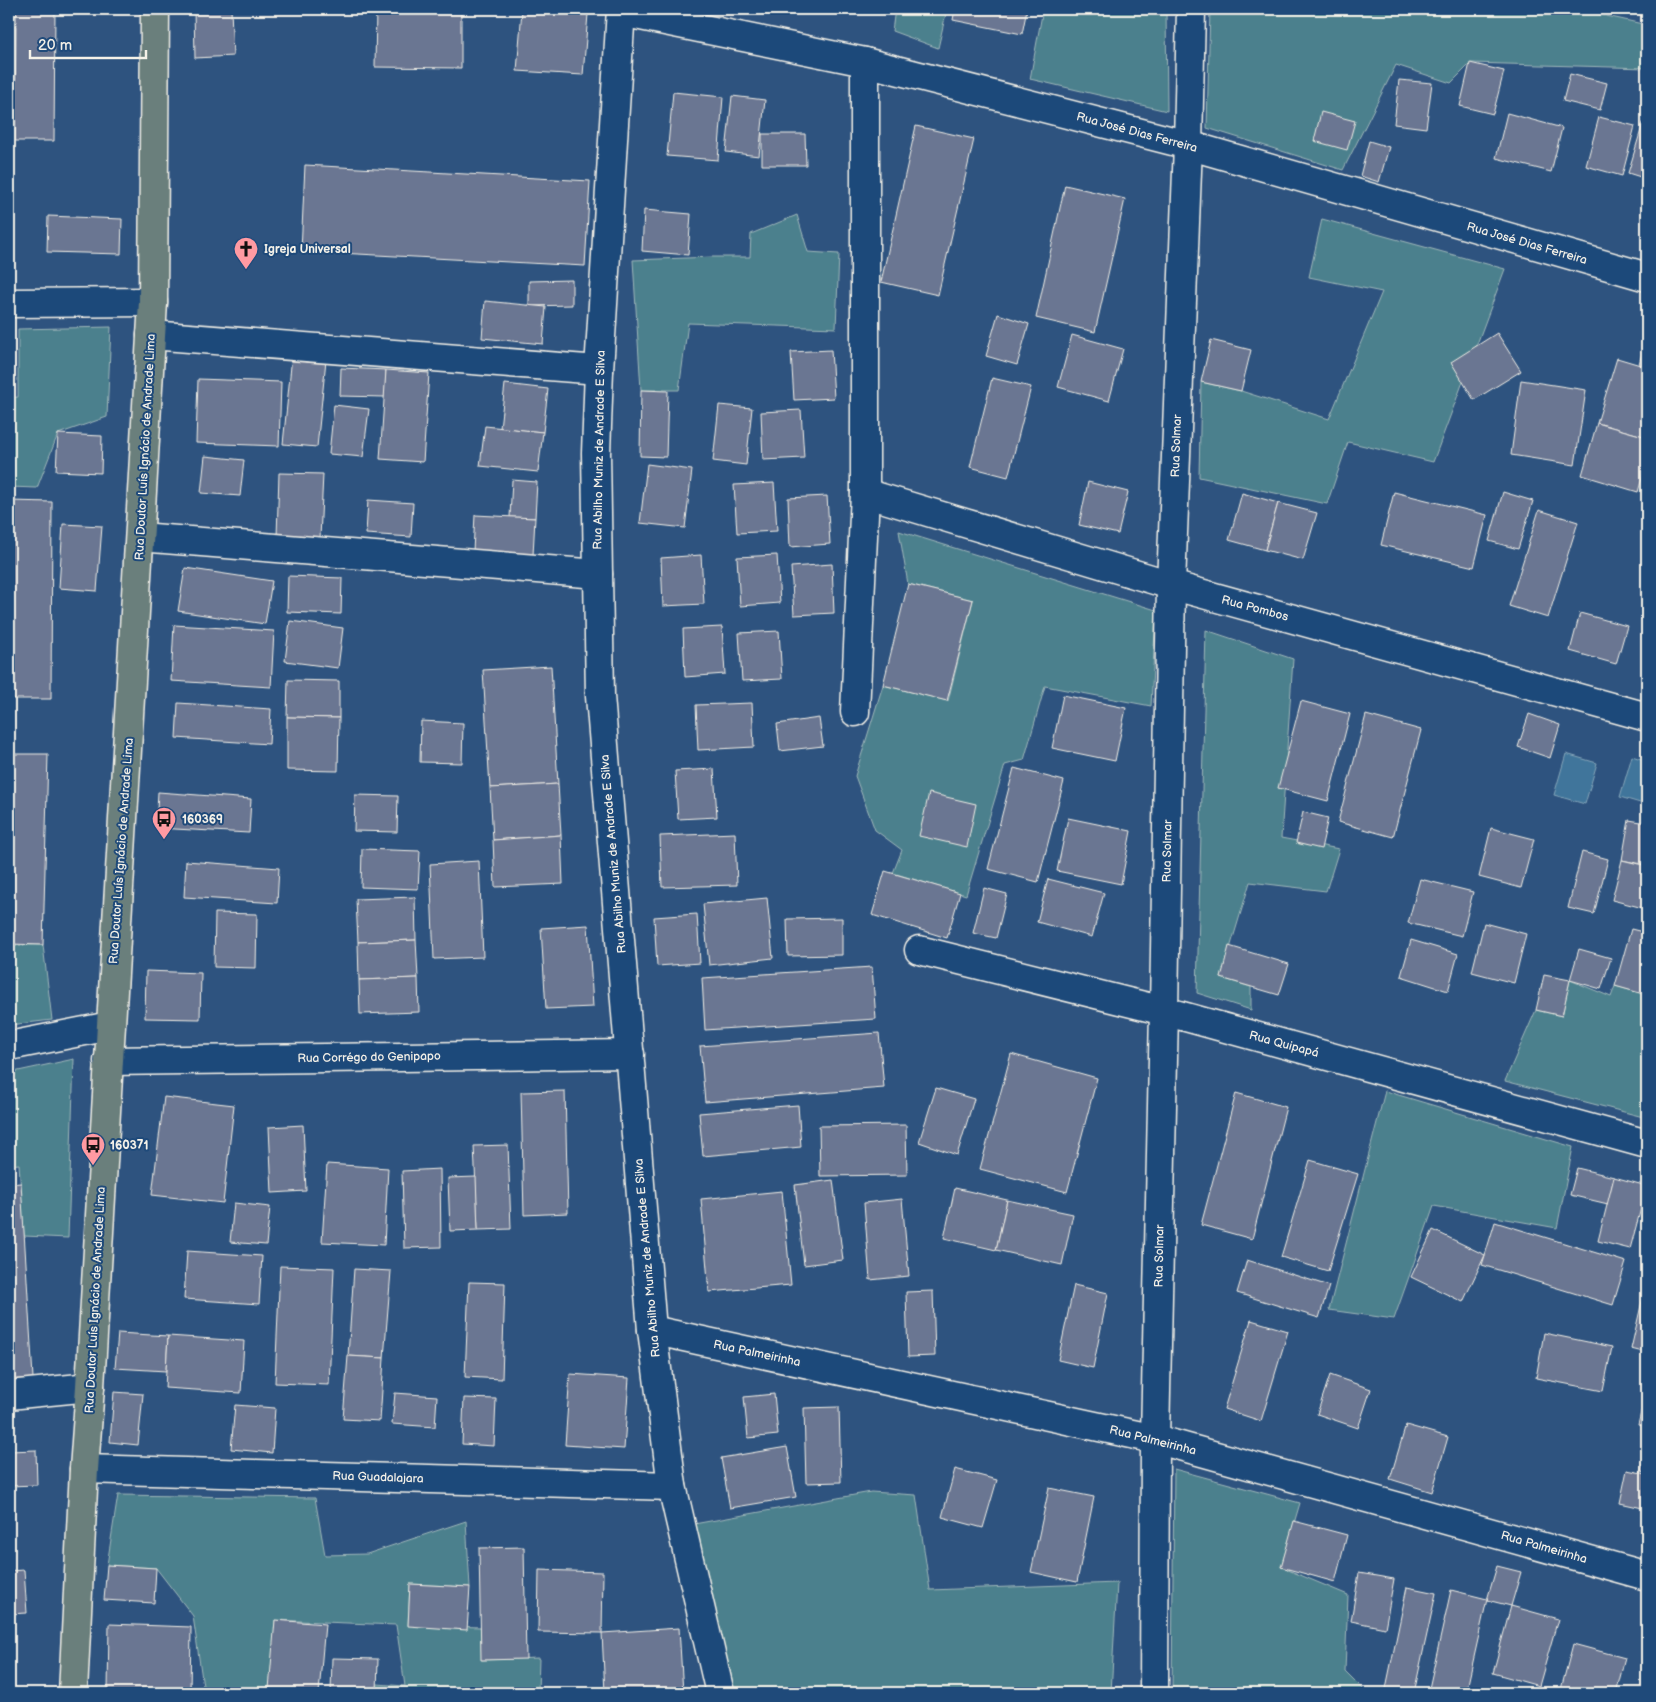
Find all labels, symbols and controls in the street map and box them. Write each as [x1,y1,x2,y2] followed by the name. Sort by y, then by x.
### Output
[30,28,146,60] scale bar
[38,36,72,55] text: 20 m
[1075,109,1199,156] street label: Rua José Dias Ferreira
[1465,219,1589,268] street label: Rua José Dias Ferreira
[233,236,259,270] church icon: Igreja Universal
[264,242,351,257] place label: Igreja Universal
[132,333,159,561] street label: Rua Doutor Luís Ignácio de Andrade Lima
[590,350,609,550] street label: Rua Abilho Muniz de Andrade E Silva
[1168,414,1185,478] street label: Rua Solmar
[1220,592,1290,625] street label: Rua Pombos
[106,737,137,965] street label: Rua Doutor Luís Ignácio de Andrade Lima
[597,754,630,954] street label: Rua Abilho Muniz de Andrade E Silva
[151,806,177,840] bus stop icon: 160369
[182,812,223,827] place label: 160369
[1159,819,1176,883] street label: Rua Solmar
[1247,1028,1321,1061] street label: Rua Quipapá
[297,1049,441,1066] street label: Rua Corrégo do Genipapo
[80,1132,106,1166] bus stop icon: 160371
[110,1138,148,1153] place label: 160371
[631,1158,664,1358] street label: Rua Abilho Muniz de Andrade E Silva
[82,1186,109,1414] street label: Rua Doutor Luís Ignácio de Andrade Lima
[1151,1224,1168,1288] street label: Rua Solmar
[712,1337,802,1370] street label: Rua Palmeirinha
[1108,1422,1198,1459] street label: Rua Palmeirinha
[332,1468,424,1487] street label: Rua Guadalajara
[1499,1528,1589,1567] street label: Rua Palmeirinha

